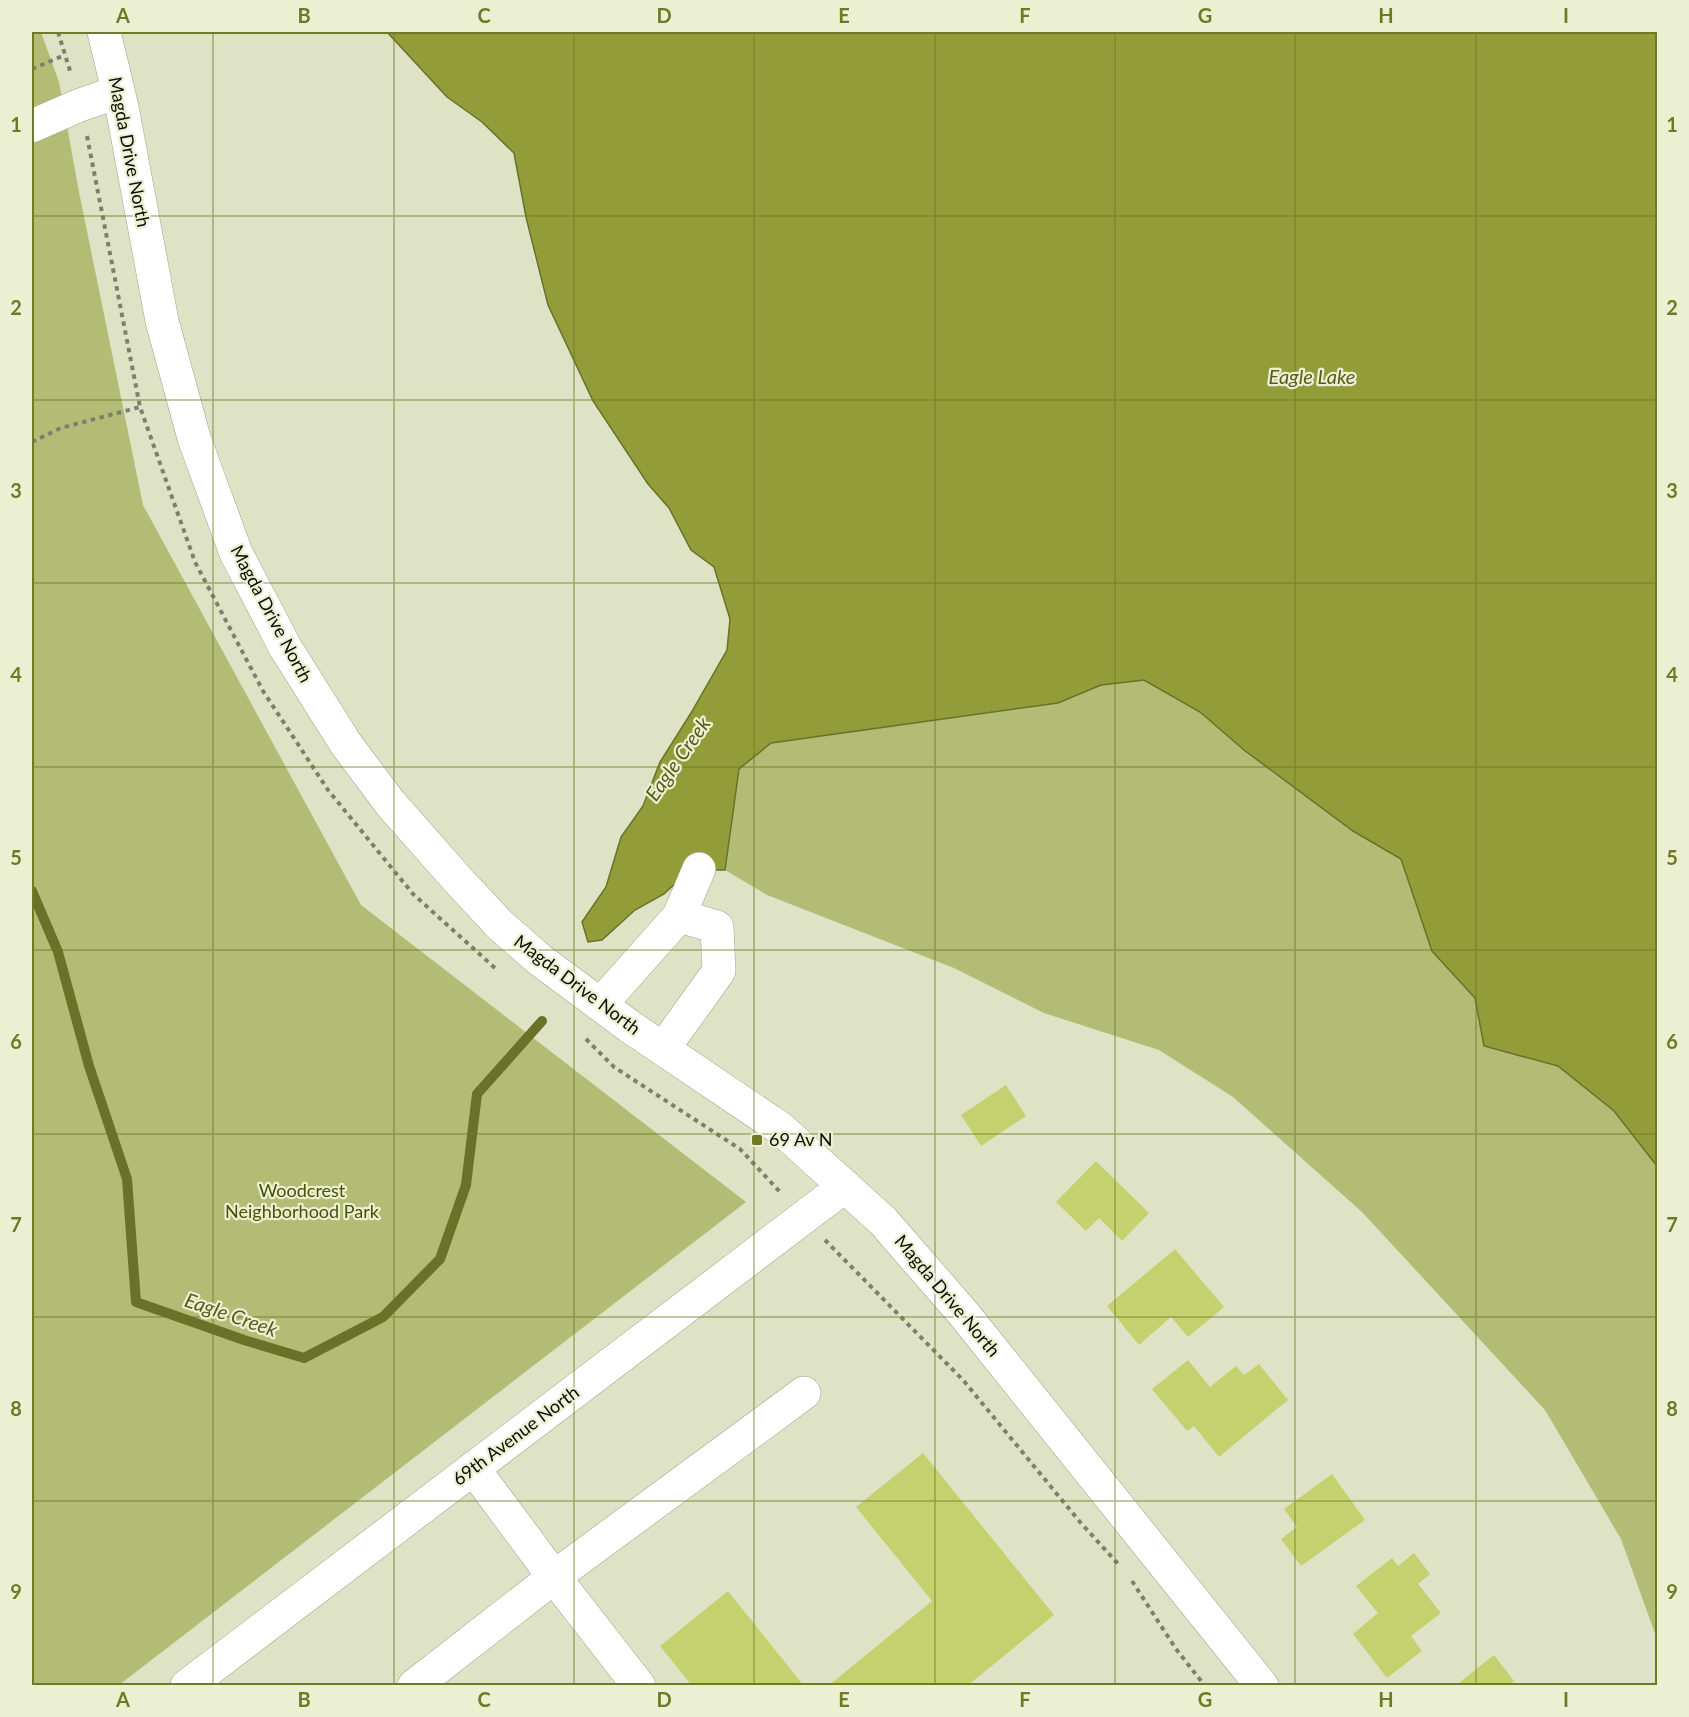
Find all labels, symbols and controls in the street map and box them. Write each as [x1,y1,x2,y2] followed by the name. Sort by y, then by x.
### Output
[115,3,130,27] text: A
[297,3,311,27] text: B
[477,3,491,27] text: C
[656,3,672,27] text: D
[838,3,850,27] text: E
[1019,3,1031,27] text: F
[1198,3,1212,27] text: G
[1378,3,1394,27] text: H
[1563,3,1569,27] text: I
[105,75,155,229] street label: Magda Drive North
[10,112,22,136] text: 1
[1666,112,1678,136] text: 1
[10,295,22,319] text: 2
[1666,295,1678,319] text: 2
[1269,364,1355,388] water label: Eagle Lake
[10,478,22,502] text: 3
[1666,478,1678,502] text: 3
[226,541,317,686] street label: Magda Drive North
[10,662,22,686] text: 4
[1666,662,1678,686] text: 4
[640,712,715,805] water label: Eagle Creek
[10,845,22,869] text: 5
[1666,845,1678,869] text: 5
[510,930,645,1039] street label: Magda Drive North
[10,1029,22,1053] text: 6
[1666,1029,1678,1053] text: 6
[769,1128,833,1150] place label: 69 Av N
[750,1133,764,1147] marker: 69 Av N
[225,1179,380,1222] park label: Woodcrest Neighborhood Park
[10,1212,22,1236] text: 7
[1666,1212,1678,1236] text: 7
[890,1230,1005,1361] street label: Magda Drive North
[182,1287,281,1341] water label: Eagle Creek
[448,1381,583,1490] street label: 69th Avenue North
[10,1396,22,1420] text: 8
[1666,1396,1678,1420] text: 8
[10,1579,22,1603] text: 9
[1666,1579,1678,1603] text: 9
[115,1687,130,1711] text: A
[297,1687,311,1711] text: B
[477,1687,491,1711] text: C
[656,1687,672,1711] text: D
[838,1687,850,1711] text: E
[1019,1687,1031,1711] text: F
[1198,1687,1212,1711] text: G
[1378,1687,1394,1711] text: H
[1563,1687,1569,1711] text: I

